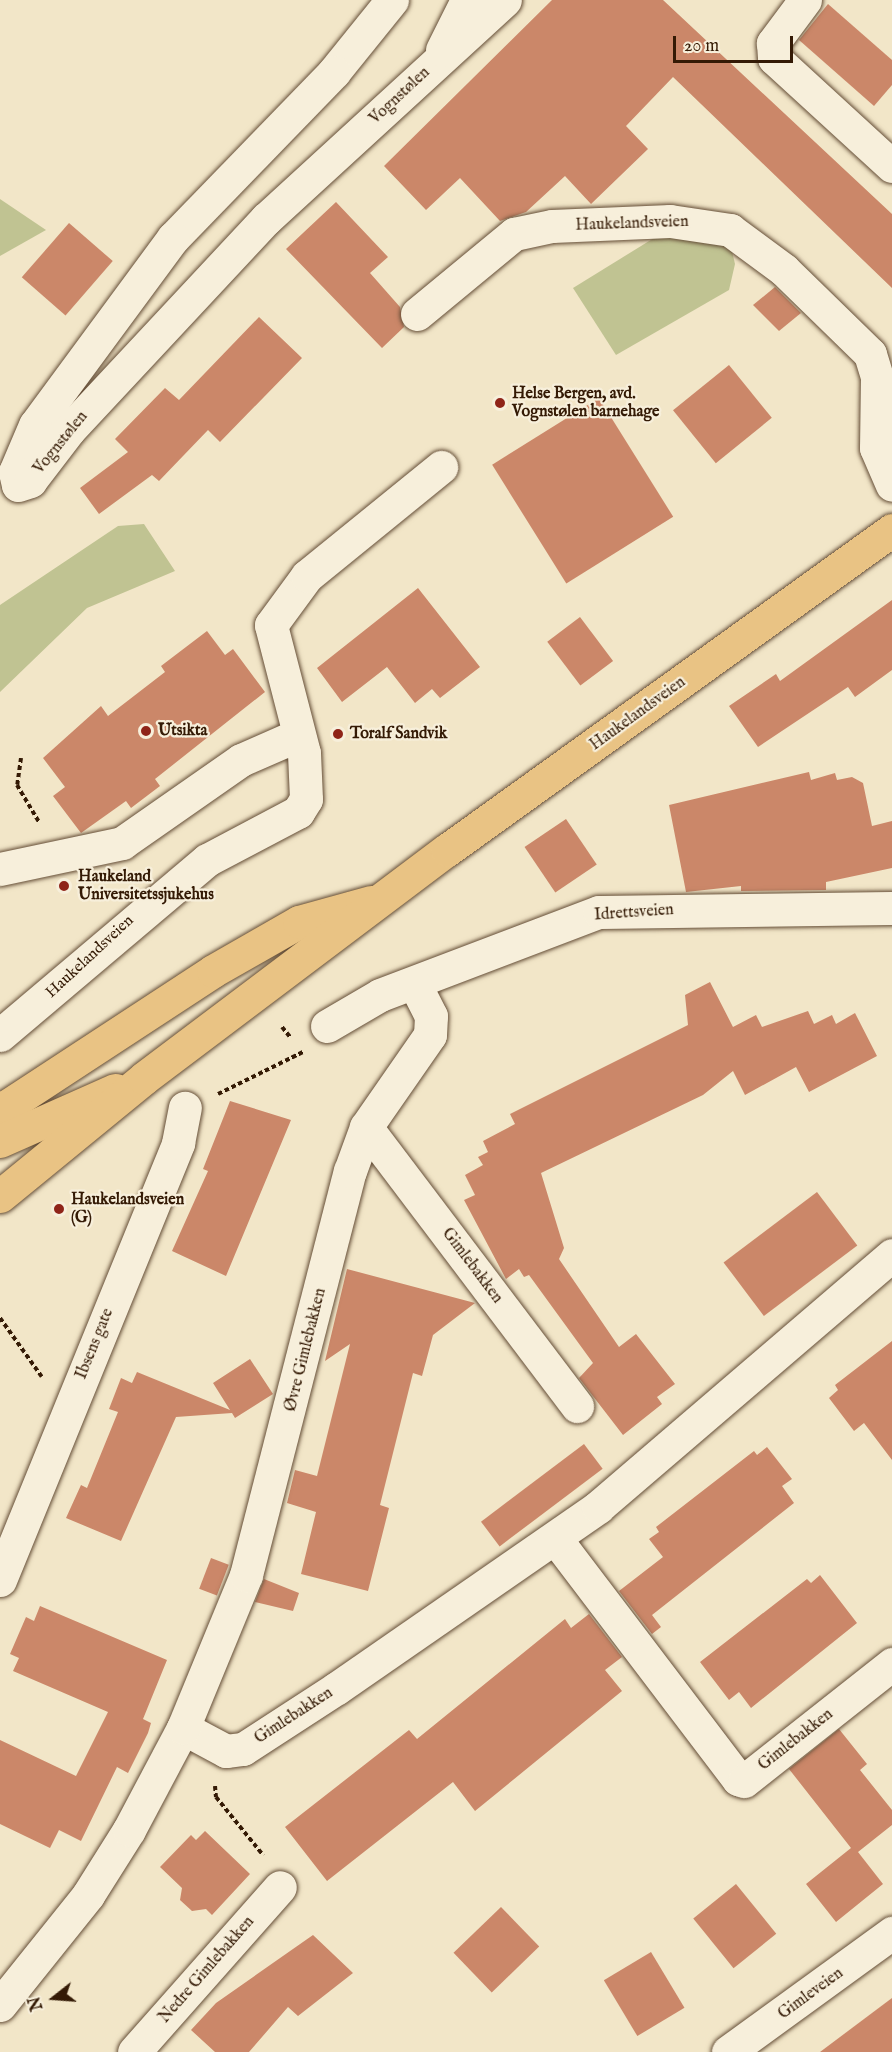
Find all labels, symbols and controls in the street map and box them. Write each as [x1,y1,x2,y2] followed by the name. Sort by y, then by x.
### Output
[676,24,796,62] scale bar
[684,35,719,58] text: 20 m
[366,63,434,129] street label: Vognstølen
[575,212,689,236] street label: Haukelandsveien
[512,384,659,422] place label: Helse Bergen, avd. Vognstølen barnehage
[493,396,507,410] marker: Helse Bergen, avd. Vognstølen barnehage
[30,408,92,478] street label: Vognstølen
[587,673,689,755] street label: Haukelandsveien
[158,721,208,741] place label: Utsikta
[139,724,153,738] marker: Utsikta
[350,724,447,744] place label: Toralf Sandvik
[331,727,345,741] marker: Toralf Sandvik
[78,867,214,905] place label: Haukeland Universitetssjukehus
[55,877,73,895] marker: Haukeland Universitetssjukehus
[594,901,674,925] street label: Idrettsveien
[42,911,138,1003] street label: Haukelandsveien
[71,1190,184,1228] place label: Haukelandsveien (G)
[52,1202,66,1216] marker: Haukelandsveien (G)
[437,1225,507,1307] street label: Gimlebakken
[281,1286,331,1414] street label: Øvre Gimlebakken
[72,1306,118,1382] street label: Ibsens gate
[251,1684,337,1748] street label: Gimlebakken
[755,1705,837,1775] street label: Gimlebakken
[155,1913,259,2027] street label: Nedre Gimlebakken
[775,1964,847,2024] street label: Gimleveien
[24,1968,84,2028] north arrow
[25,1994,48,2013] text: N

